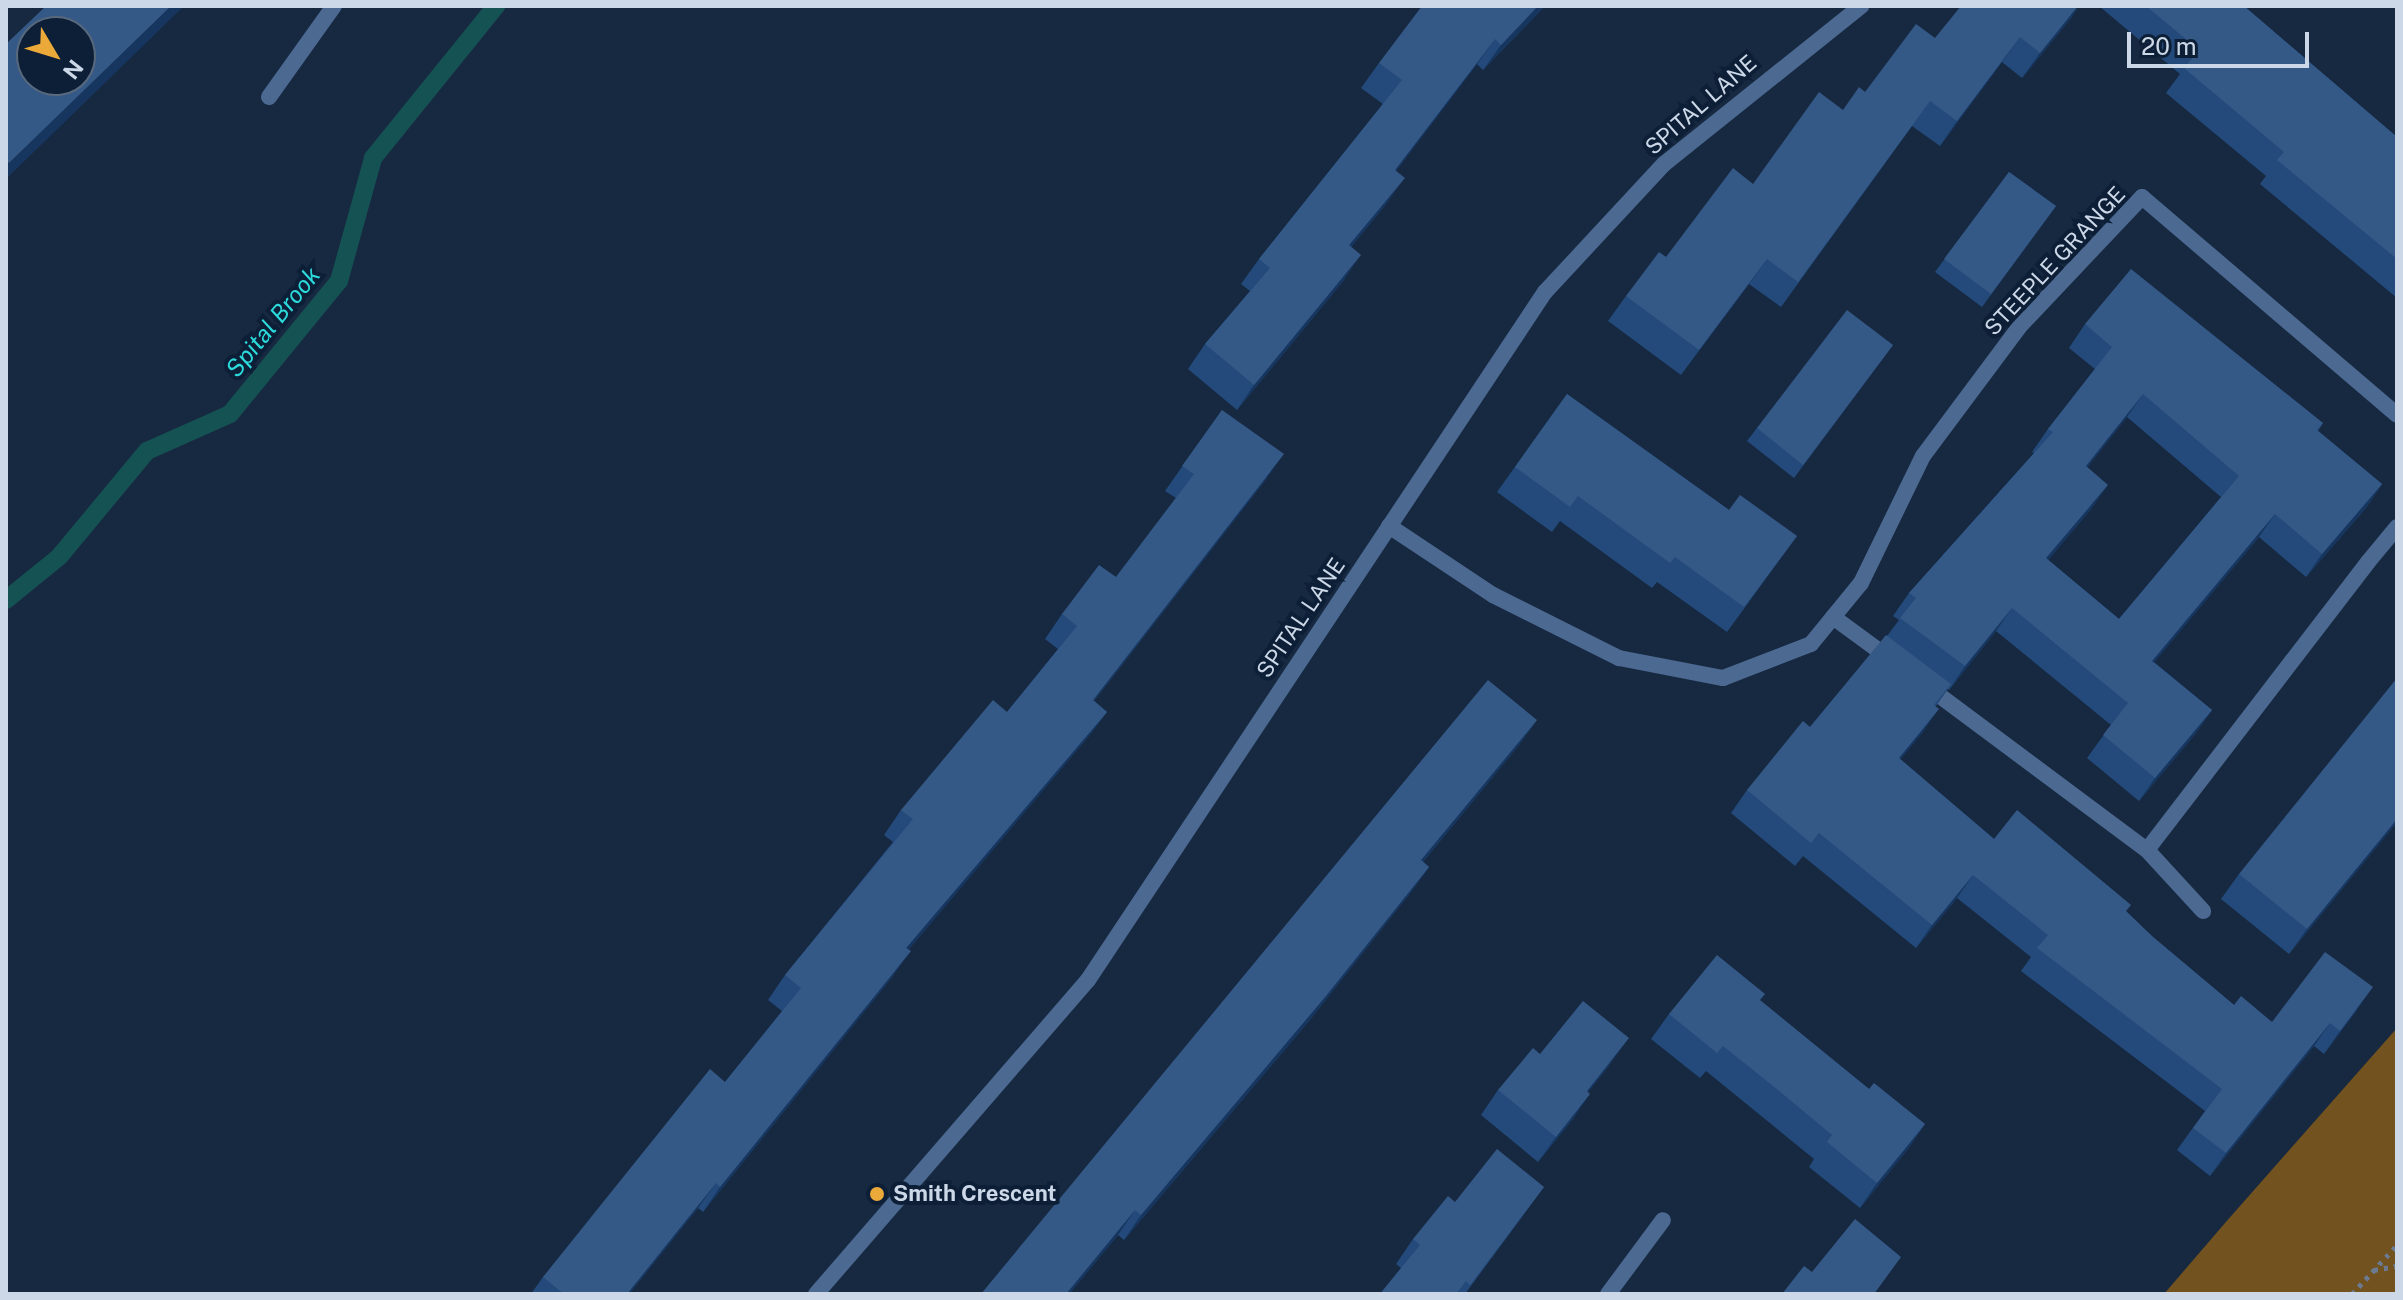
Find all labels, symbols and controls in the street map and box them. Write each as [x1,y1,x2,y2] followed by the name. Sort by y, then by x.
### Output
[16,16,96,96] north arrow
[2131,16,2313,66] scale bar
[2141,32,2197,60] text: 20 m
[1640,50,1762,160] street label: SPITAL LANE
[58,55,89,84] text: N
[1979,181,2131,341] street label: STEEPLE GRANGE
[220,261,326,383] water label: Spital Brook
[1251,553,1351,683] street label: SPITAL LANE
[893,1181,1057,1207] place label: Smith Crescent
[868,1185,886,1203] marker: Smith Crescent

